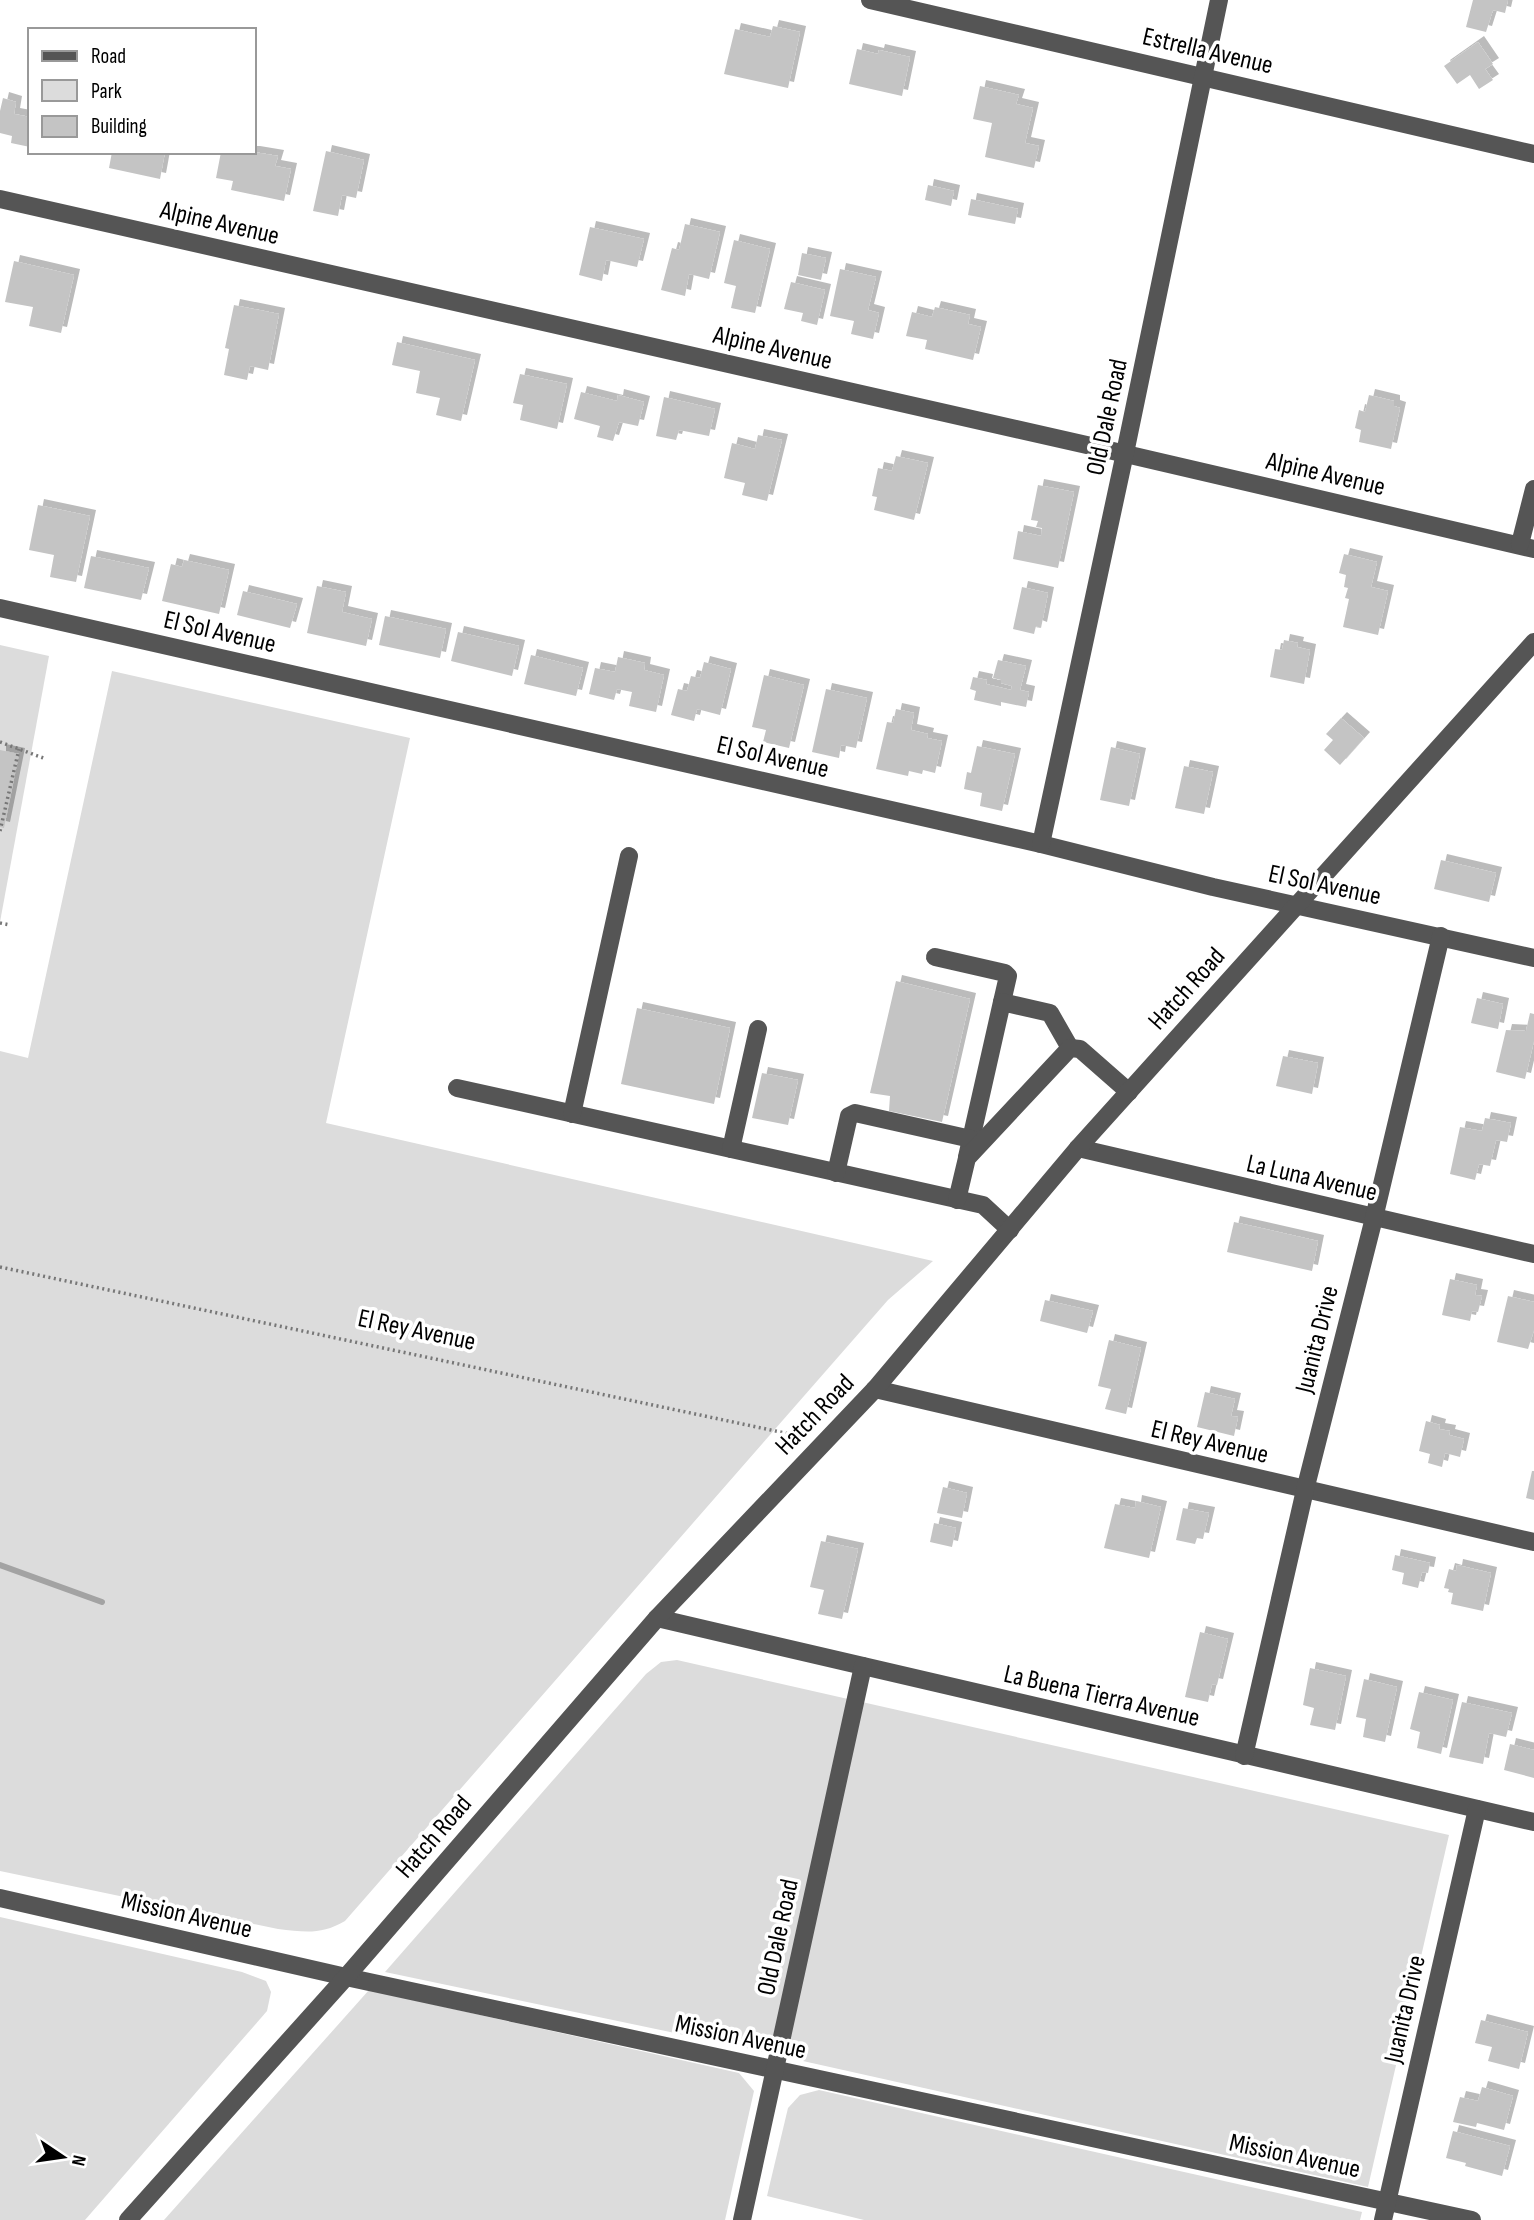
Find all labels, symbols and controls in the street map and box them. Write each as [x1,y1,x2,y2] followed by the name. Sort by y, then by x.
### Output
[1139,21,1276,82] street label: Estrella Avenue
[28,28,256,154] legend
[91,44,126,69] text: Road
[91,79,122,104] text: Park
[91,114,147,139] text: Building
[156,195,282,252] street label: Alpine Avenue
[709,320,835,377] street label: Alpine Avenue
[1080,356,1135,478] street label: Old Dale Road
[1262,446,1388,503] street label: Alpine Avenue
[161,605,279,660] street label: El Sol Avenue
[714,730,832,785] street label: El Sol Avenue
[1266,858,1384,912] street label: El Sol Avenue
[1142,942,1232,1037] street label: Hatch Road
[1243,1148,1380,1209] street label: La Luna Avenue
[1289,1282,1346,1397] street label: Juanita Drive
[355,1303,478,1358] street label: El Rey Avenue
[769,1368,861,1462] street label: Hatch Road
[1148,1414,1271,1471] street label: El Rey Avenue
[1001,1659,1203,1734] street label: La Buena Tierra Avenue
[390,1789,479,1885] street label: Hatch Road
[751,1876,806,1998] street label: Old Dale Road
[118,1885,255,1946] street label: Mission Avenue
[1378,1952,1433,2067] street label: Juanita Drive
[672,2008,809,2066] street label: Mission Avenue
[28,2122,98,2192] north arrow
[1226,2127,1363,2185] street label: Mission Avenue
[66,2153,90,2168] text: N

